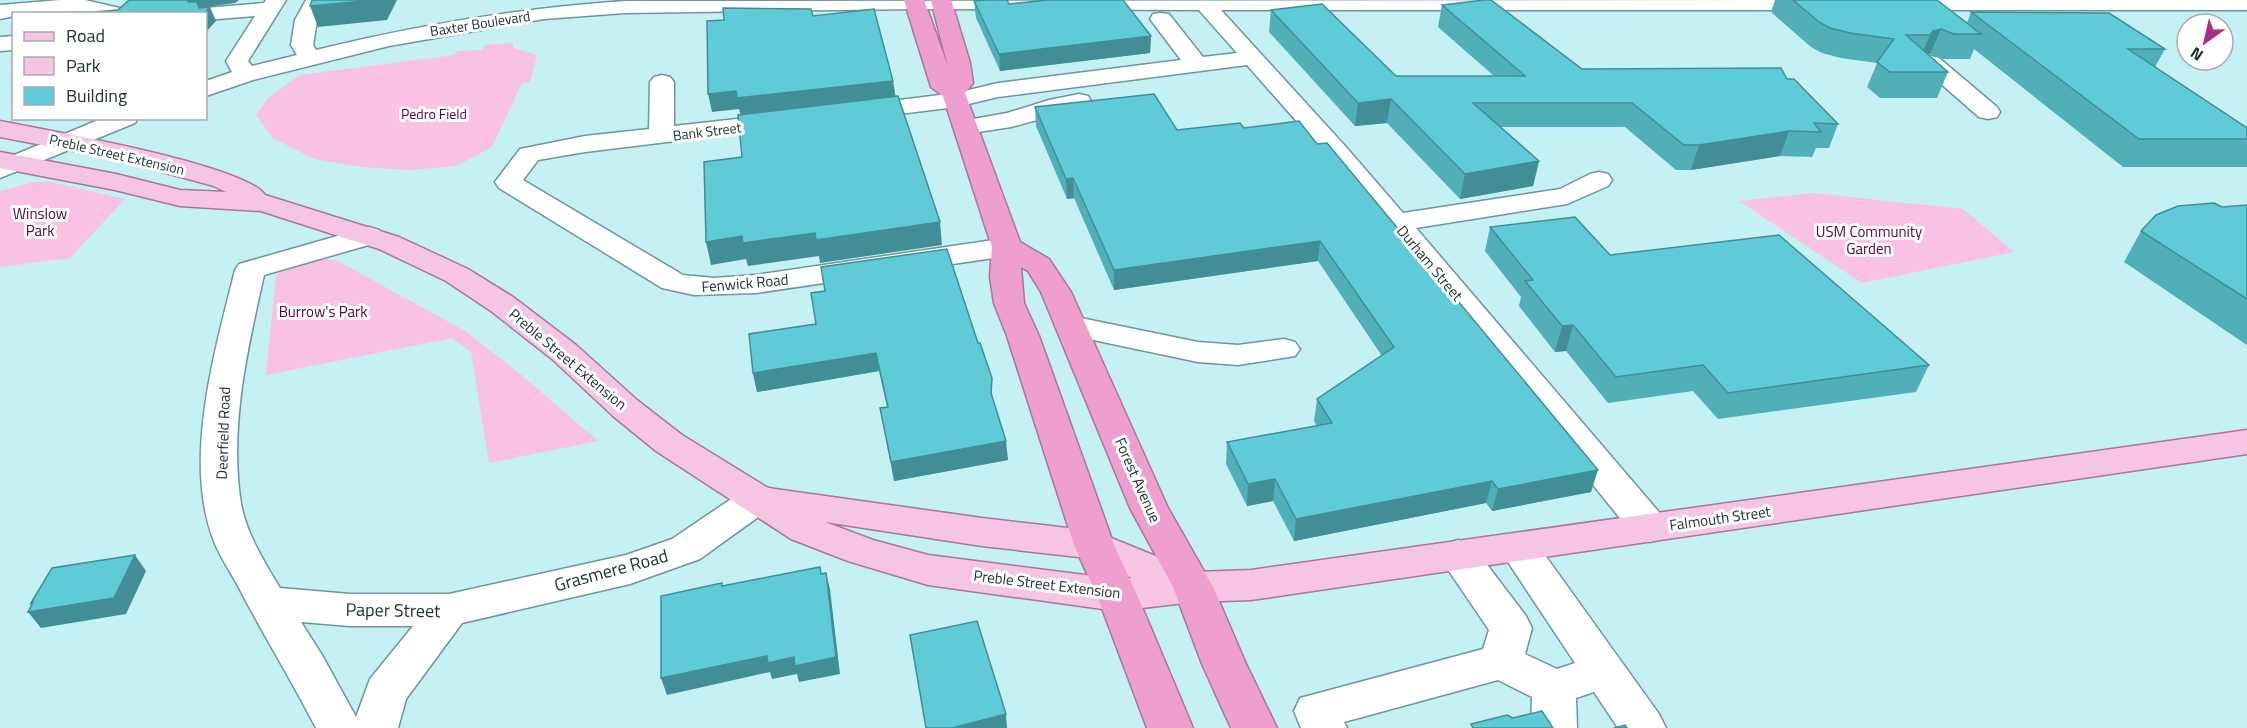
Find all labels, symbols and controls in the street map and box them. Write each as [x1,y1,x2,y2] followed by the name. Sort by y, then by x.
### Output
[428,5,532,41] street label: Baxter Boulevard
[12,12,207,120] legend
[2175,12,2235,72] north arrow
[66,22,105,49] text: Road
[2185,41,2208,67] text: N
[66,52,101,79] text: Park
[66,82,127,109] text: Building
[401,103,467,124] park label: Pedro Field
[671,116,743,146] street label: Bank Street
[47,128,187,180] street label: Preble Street Extension
[13,202,67,242] park label: Winslow Park
[1391,220,1469,307] street label: Durham Street
[1816,220,1922,260] park label: USM Community Garden
[700,268,790,298] street label: Fenwick Road
[279,300,367,323] park label: Burrow's Park
[504,303,632,415] street label: Preble Street Extension
[210,386,236,480] street label: Deerfield Road
[1109,434,1167,526] street label: Forest Avenue
[1668,499,1773,536] street label: Falmouth Street
[551,542,671,598] street label: Grasmere Road
[972,564,1122,604] street label: Preble Street Extension
[345,596,441,624] street label: Paper Street

